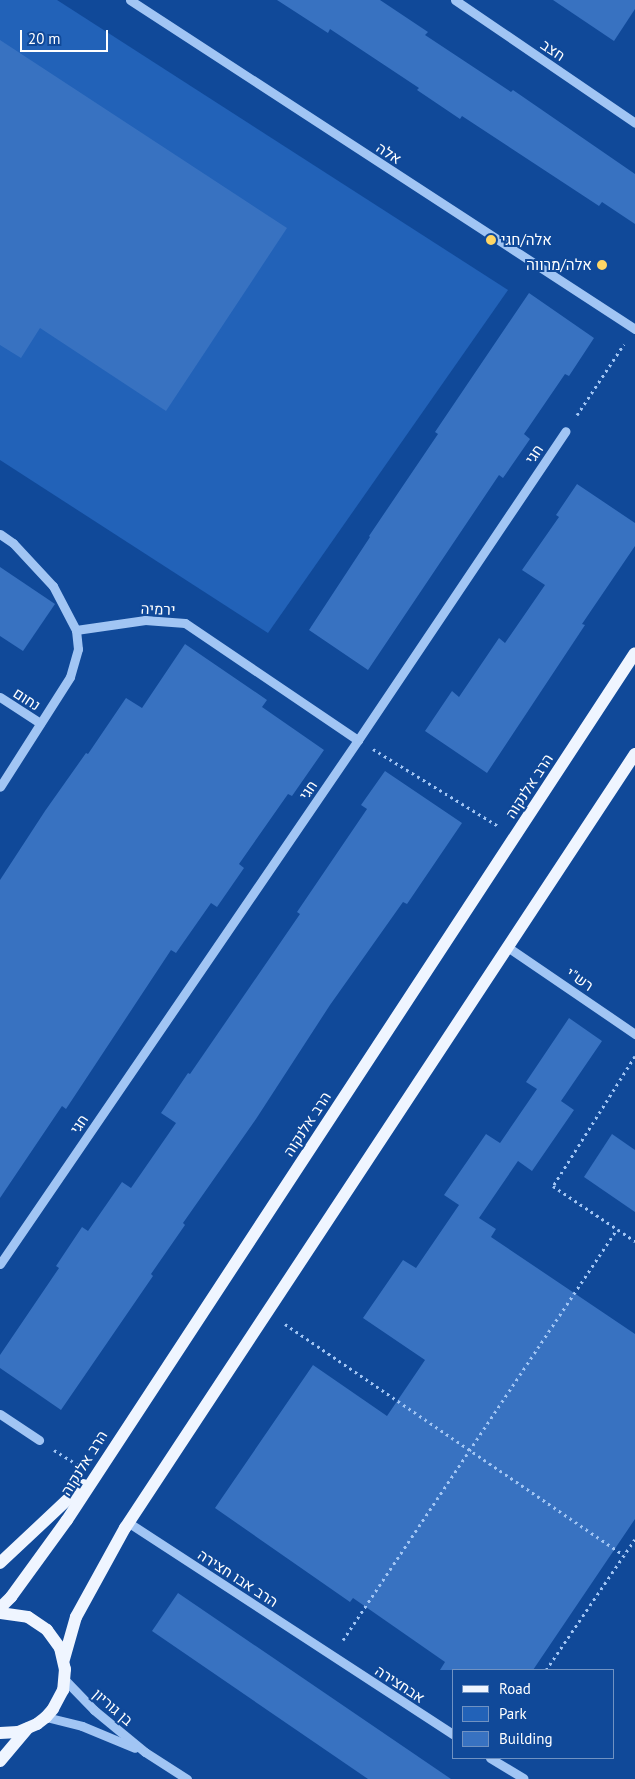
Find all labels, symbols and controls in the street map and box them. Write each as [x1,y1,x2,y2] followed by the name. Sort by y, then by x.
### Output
[22,20,110,52] scale bar
[28,29,61,48] text: 20 m
[538,35,568,65] street label: חצב
[373,138,405,168] street label: אלה
[501,231,552,249] place label: אלה/חגי
[485,234,497,246] marker: אלה/חגי
[526,256,592,274] place label: אלה/מרווה
[596,259,608,271] marker: אלה/מרווה
[521,441,547,467] street label: חגי
[140,599,176,619] street label: ירמיה
[10,684,44,714] street label: נחום
[501,750,557,822] street label: הרב אלנקוה
[295,777,321,803] street label: חגי
[563,963,597,995] street label: רש"י
[279,1088,335,1160] street label: הרב אלנקוה
[66,1111,92,1137] street label: חגי
[57,1427,111,1499] street label: הרב אלנקוה
[194,1545,282,1611] street label: הרב אבו חצירה
[372,1661,428,1707] street label: אבחצירה
[452,1669,615,1759] legend
[499,1679,531,1698] text: Road
[89,1685,137,1729] street label: בן גוריון
[499,1704,527,1723] text: Park
[499,1729,553,1748] text: Building

